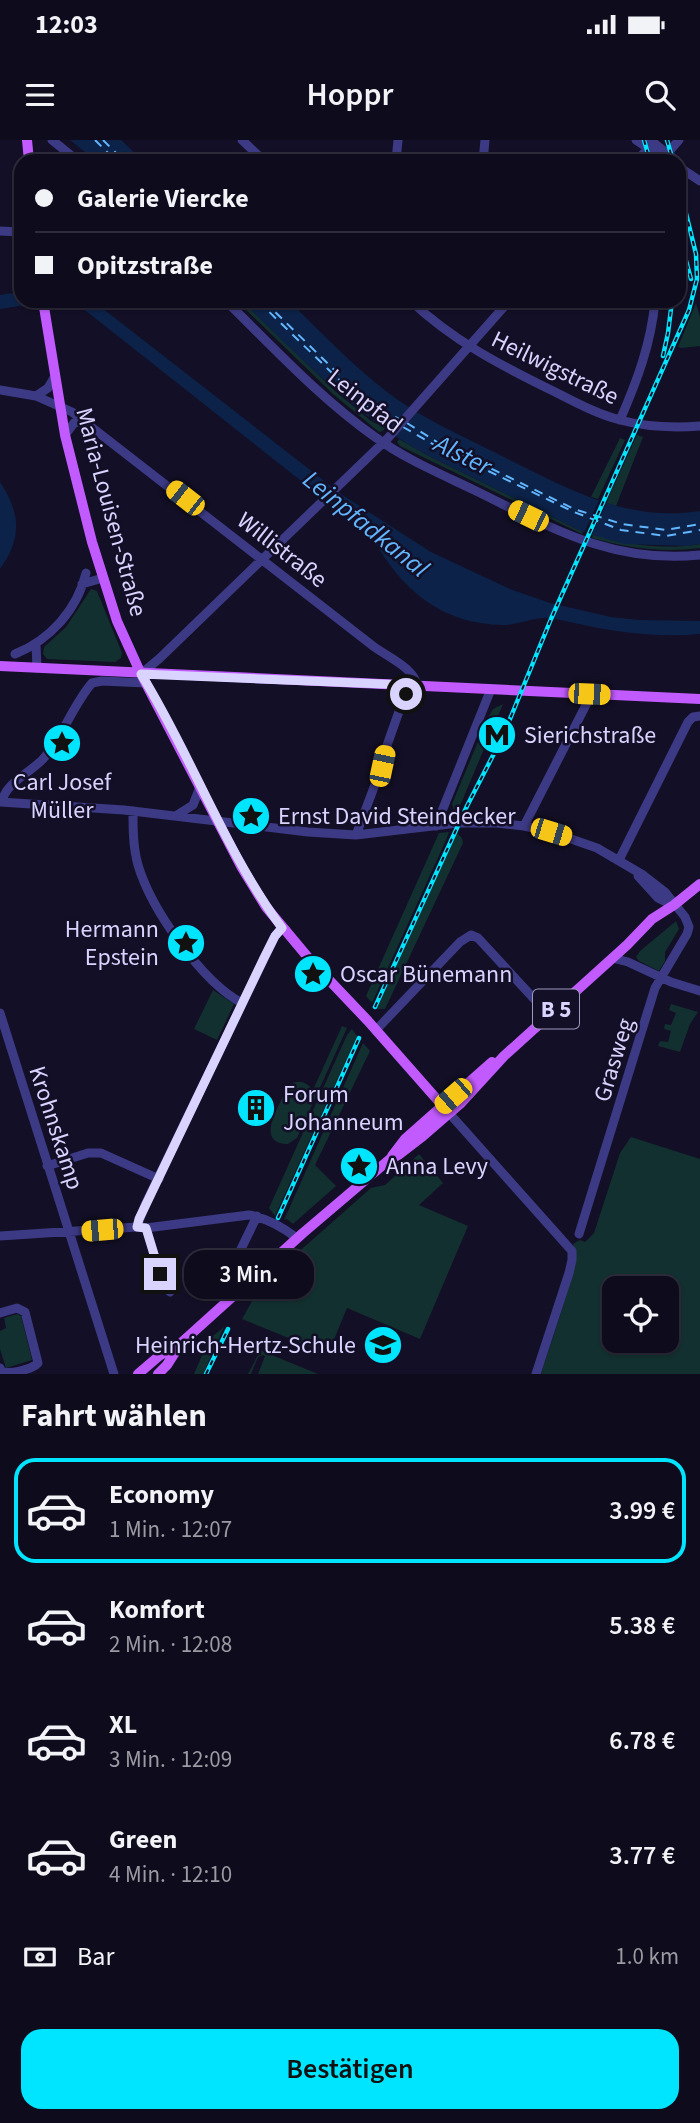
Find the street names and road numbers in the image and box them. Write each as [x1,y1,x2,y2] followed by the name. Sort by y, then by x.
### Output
[485,322,625,414] street label: Heilwigstraße
[320,360,410,442] street label: Leinpfad
[66,404,156,620] street label: Maria-Louisen-Straße
[229,504,335,596] street label: Willistraße
[533,989,579,1028] road number: B 5
[585,1014,643,1106] street label: Grasweg
[20,1062,92,1194] street label: Krohnskamp

